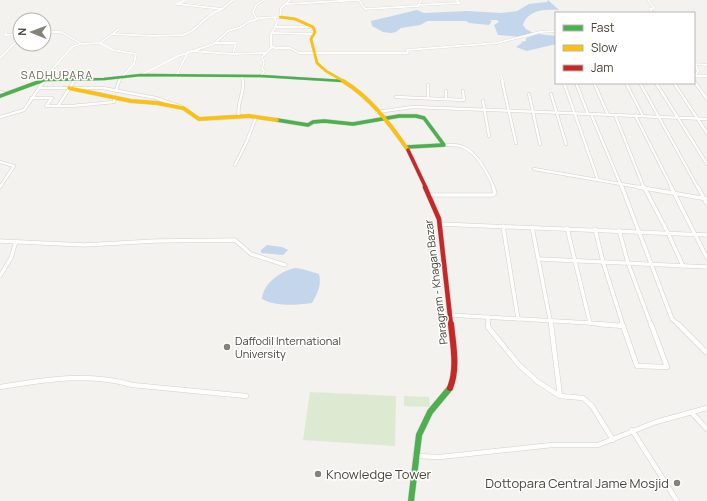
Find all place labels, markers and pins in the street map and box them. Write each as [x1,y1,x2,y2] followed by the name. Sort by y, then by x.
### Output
[235,333,341,361] place label: Daffodil International University
[222,342,232,352] marker: Daffodil International University
[326,465,431,483] place label: Knowledge Tower
[313,469,323,479] marker: Knowledge Tower
[485,474,669,492] place label: Dottopara Central Jame Mosjid
[672,478,682,488] marker: Dottopara Central Jame Mosjid

